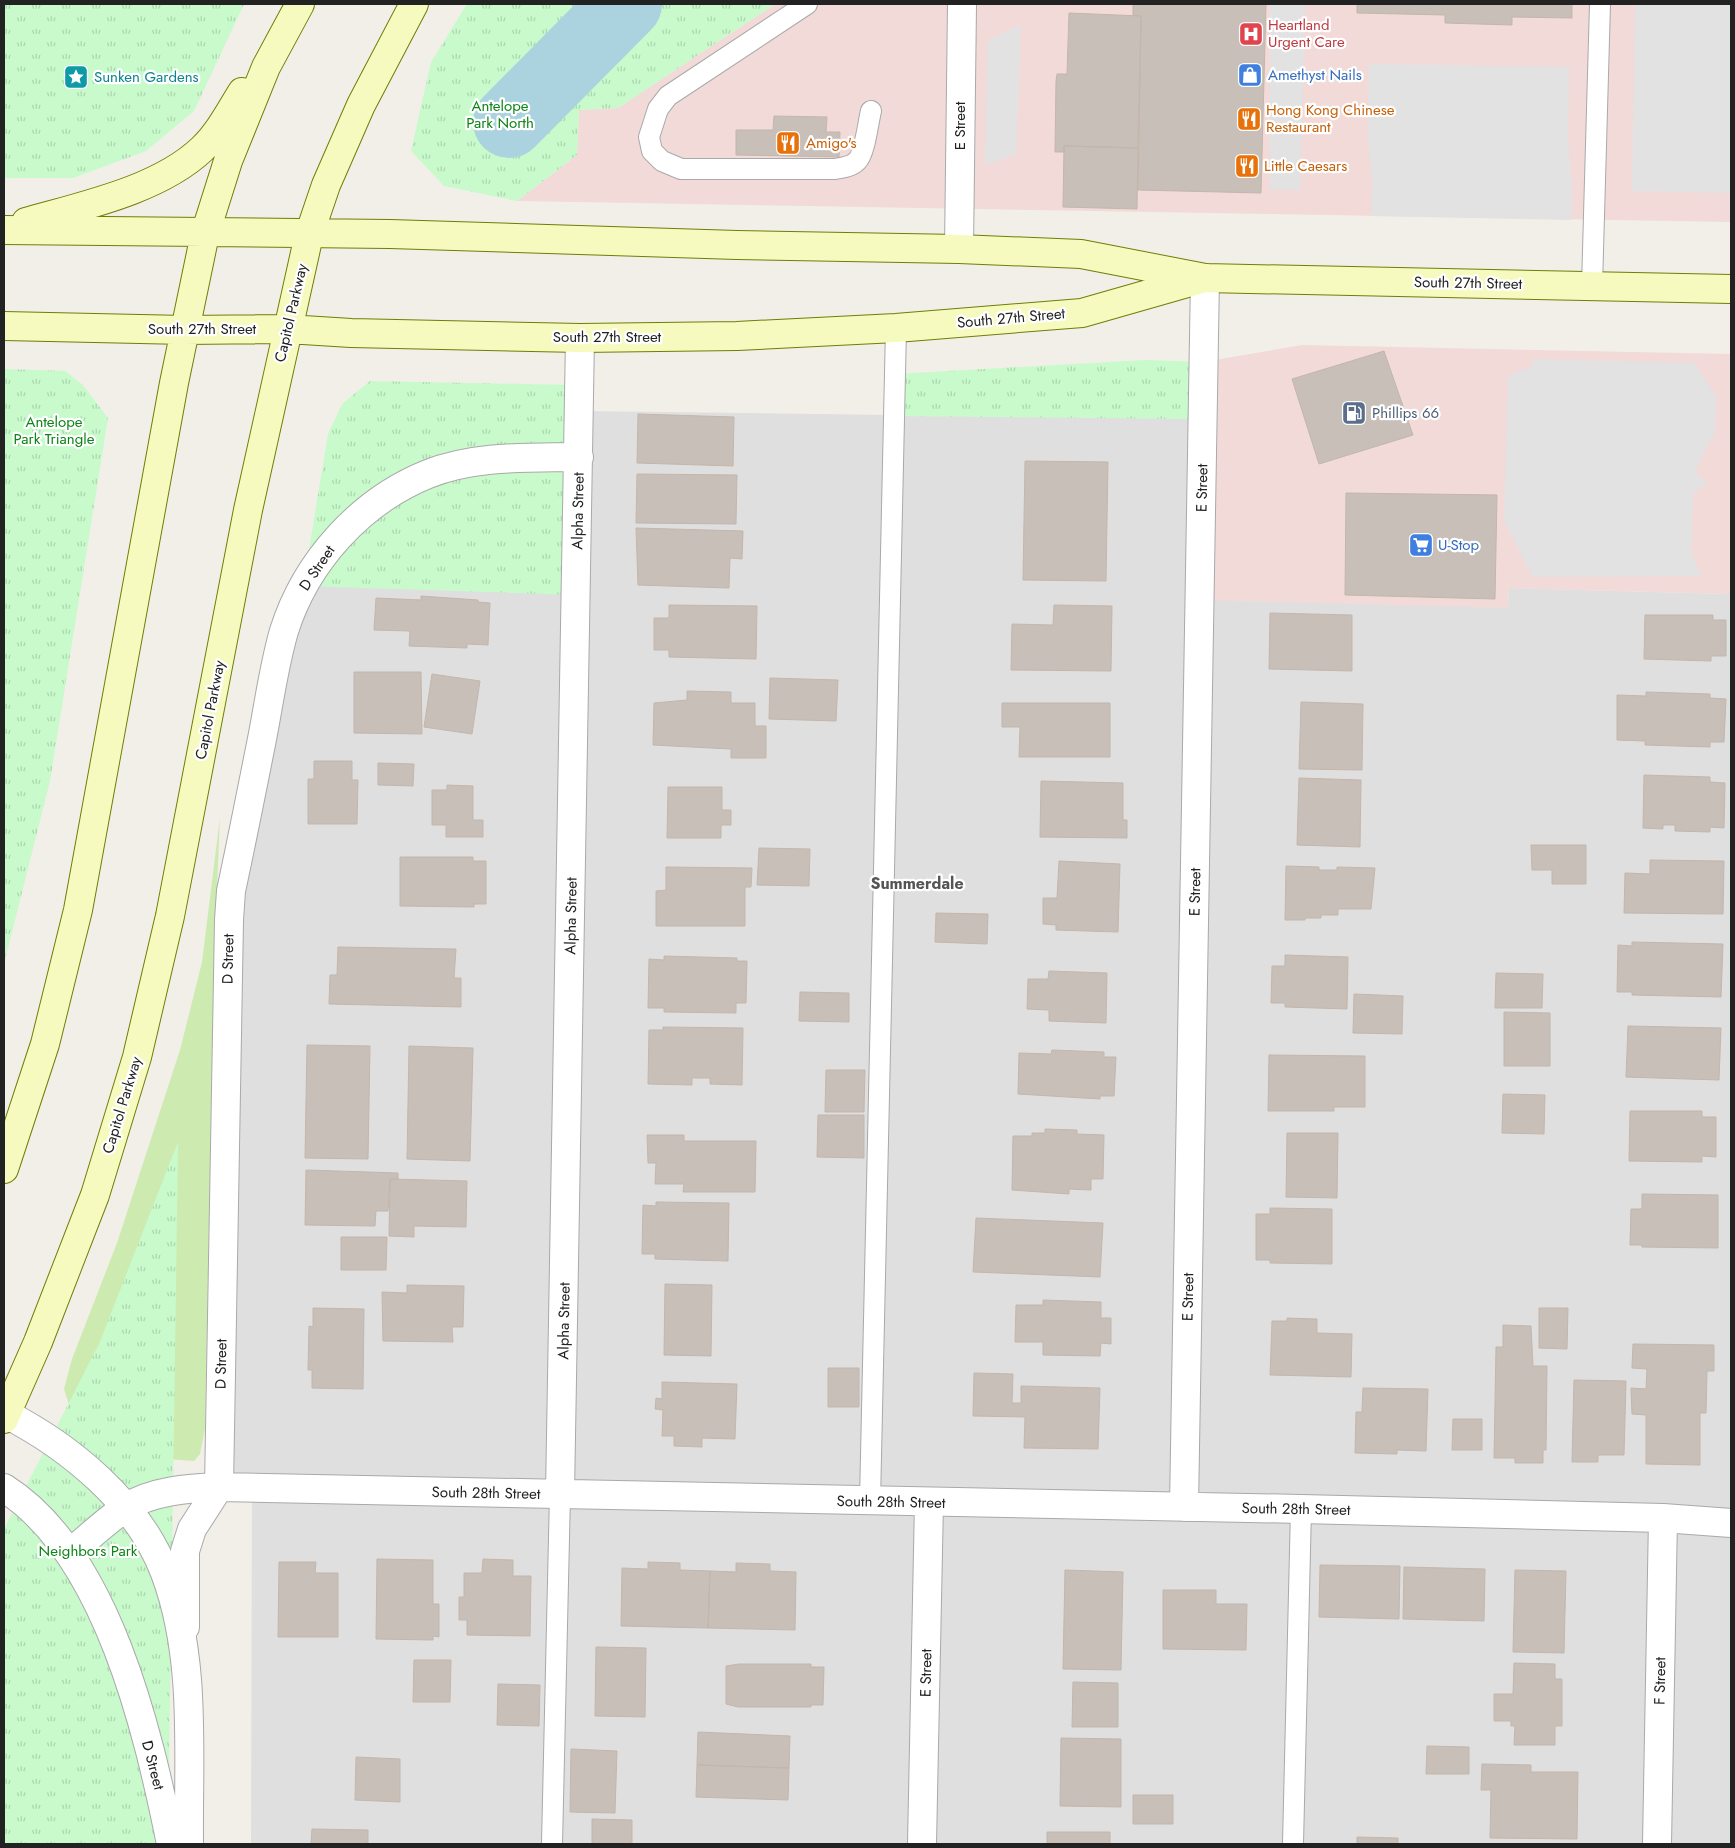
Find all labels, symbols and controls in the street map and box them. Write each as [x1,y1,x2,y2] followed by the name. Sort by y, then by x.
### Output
[1268,14,1345,53] place label: Heartland Urgent Care
[1238,21,1264,47] hospital icon: Heartland Urgent Care
[1237,62,1263,88] shop icon: Amethyst Nails
[63,64,89,90] place icon: Sunken Gardens
[1268,64,1362,86] place label: Amethyst Nails
[94,66,199,88] place label: Sunken Gardens
[466,95,534,134] park label: Antelope Park North
[1266,99,1395,138] place label: Hong Kong Chinese Restaurant
[949,101,971,150] street label: E Street
[1236,106,1262,132] restaurant icon: Hong Kong Chinese Restaurant
[775,130,801,156] restaurant icon: Amigo's
[806,132,857,154] place label: Amigo's
[1234,153,1260,179] restaurant icon: Little Caesars
[1264,155,1347,177] place label: Little Caesars
[269,261,313,364] street label: Capitol Parkway
[1414,271,1523,295] street label: South 27th Street
[956,302,1066,334] street label: South 27th Street
[148,318,257,340] street label: South 27th Street
[553,326,662,348] street label: South 27th Street
[1341,400,1367,426] fuel station icon: Phillips 66
[1372,402,1439,424] place label: Phillips 66
[14,411,95,450] park label: Antelope Park Triangle
[1191,463,1213,512] street label: E Street
[566,472,590,550] street label: Alpha Street
[1408,532,1434,558] supermarket icon: U-Stop
[1438,534,1480,556] place label: U-Stop
[294,541,340,595] street label: D Street
[190,658,230,761] street label: Capitol Parkway
[1184,867,1206,916] street label: E Street
[870,872,964,895] district label: Summerdale
[559,877,583,955] street label: Alpha Street
[217,933,239,984] street label: D Street
[97,1053,147,1156] street label: Capitol Parkway
[1177,1272,1199,1321] street label: E Street
[552,1282,576,1360] street label: Alpha Street
[210,1338,232,1389] street label: D Street
[431,1481,541,1505] street label: South 28th Street
[836,1490,946,1514] street label: South 28th Street
[1241,1497,1351,1521] street label: South 28th Street
[39,1540,138,1562] park label: Neighbors Park
[915,1648,937,1697] street label: E Street
[1649,1657,1671,1705] street label: F Street
[136,1738,170,1793] street label: D Street

